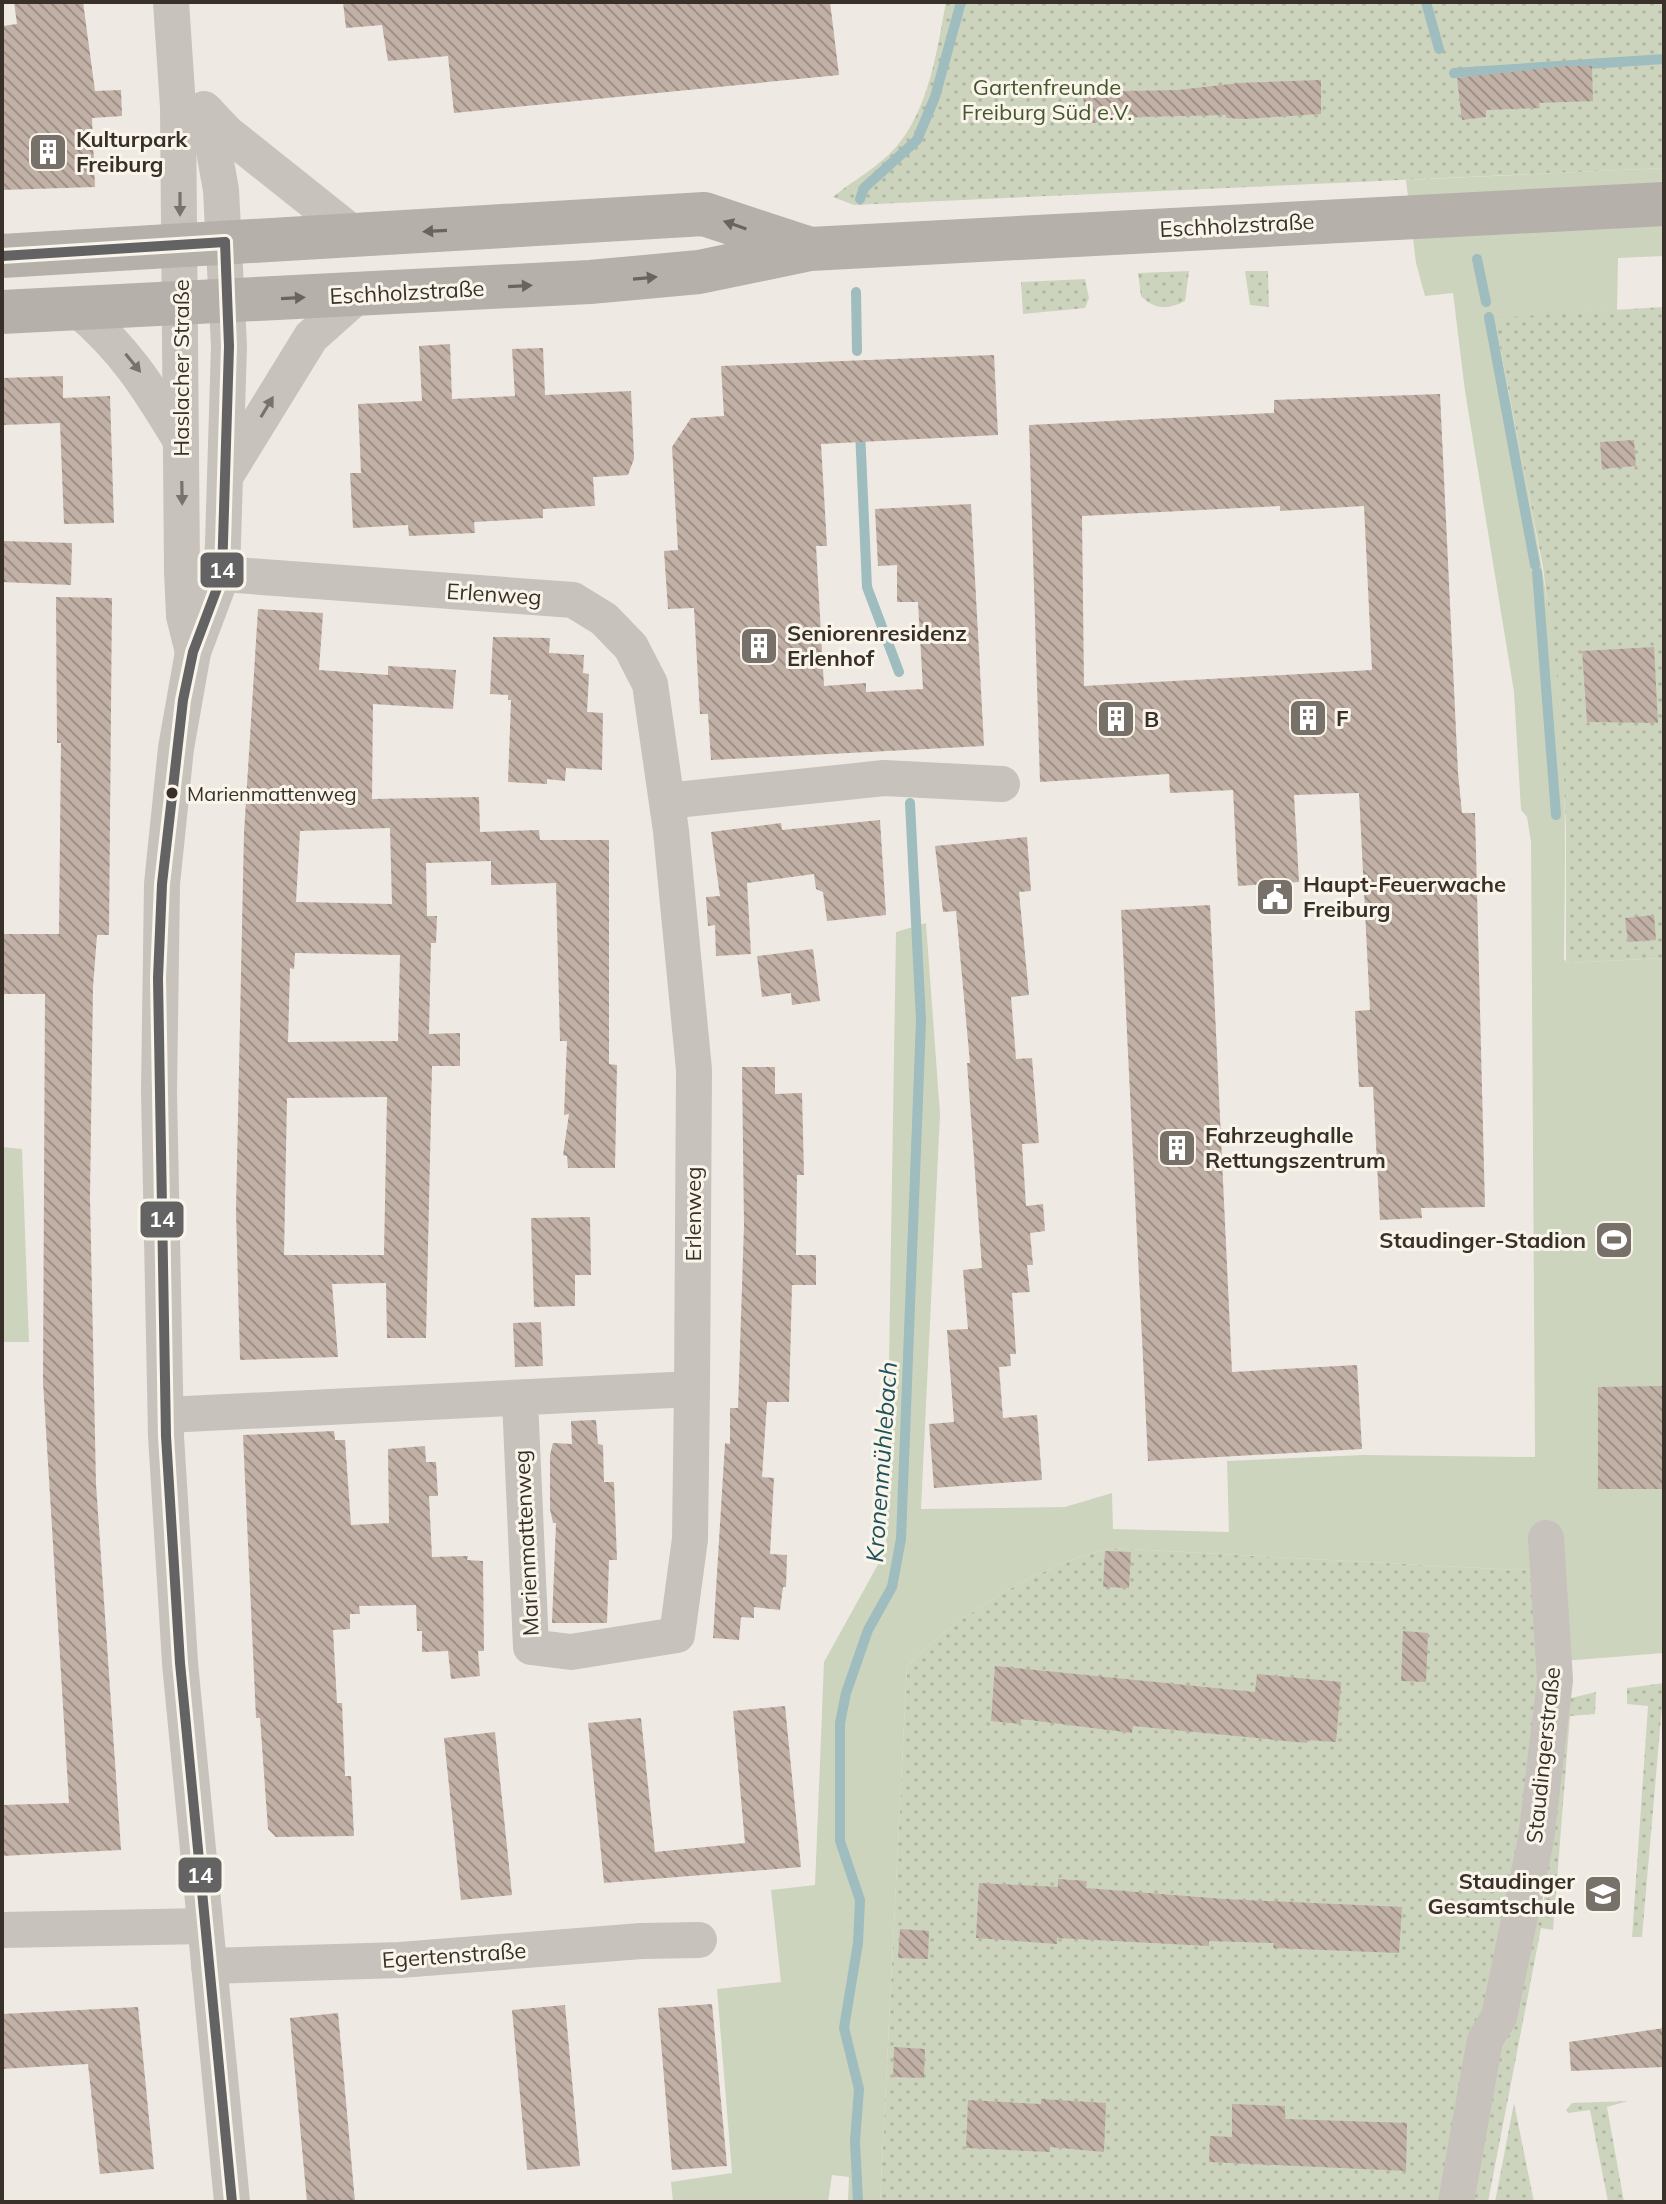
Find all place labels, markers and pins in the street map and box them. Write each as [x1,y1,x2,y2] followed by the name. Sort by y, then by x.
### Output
[76,125,188,178] place label: Kulturpark Freiburg
[27,131,69,173] building icon: Kulturpark Freiburg
[787,619,967,672] place label: Seniorenresidenz Erlenhof
[738,625,780,667] building icon: Seniorenresidenz Erlenhof
[1287,697,1329,739] building icon: F
[1095,698,1137,740] building icon: B
[1336,704,1349,732] place label: F
[1144,705,1159,733] place label: B
[187,781,357,806] place label: Marienmattenweg
[164,785,180,801] marker: Marienmattenweg
[1303,870,1506,923] place label: Haupt-Feuerwache Freiburg
[1254,876,1296,918] public building icon: Haupt-Feuerwache Freiburg
[1205,1121,1386,1174] place label: Fahrzeughalle Rettungszentrum
[1156,1127,1198,1169] building icon: Fahrzeughalle Rettungszentrum
[1593,1219,1635,1261] sports icon: Staudinger-Stadion
[1379,1226,1586,1254] place label: Staudinger-Stadion
[1428,1867,1575,1920] place label: Staudinger Gesamtschule
[1582,1873,1624,1915] school or university icon: Staudinger Gesamtschule

